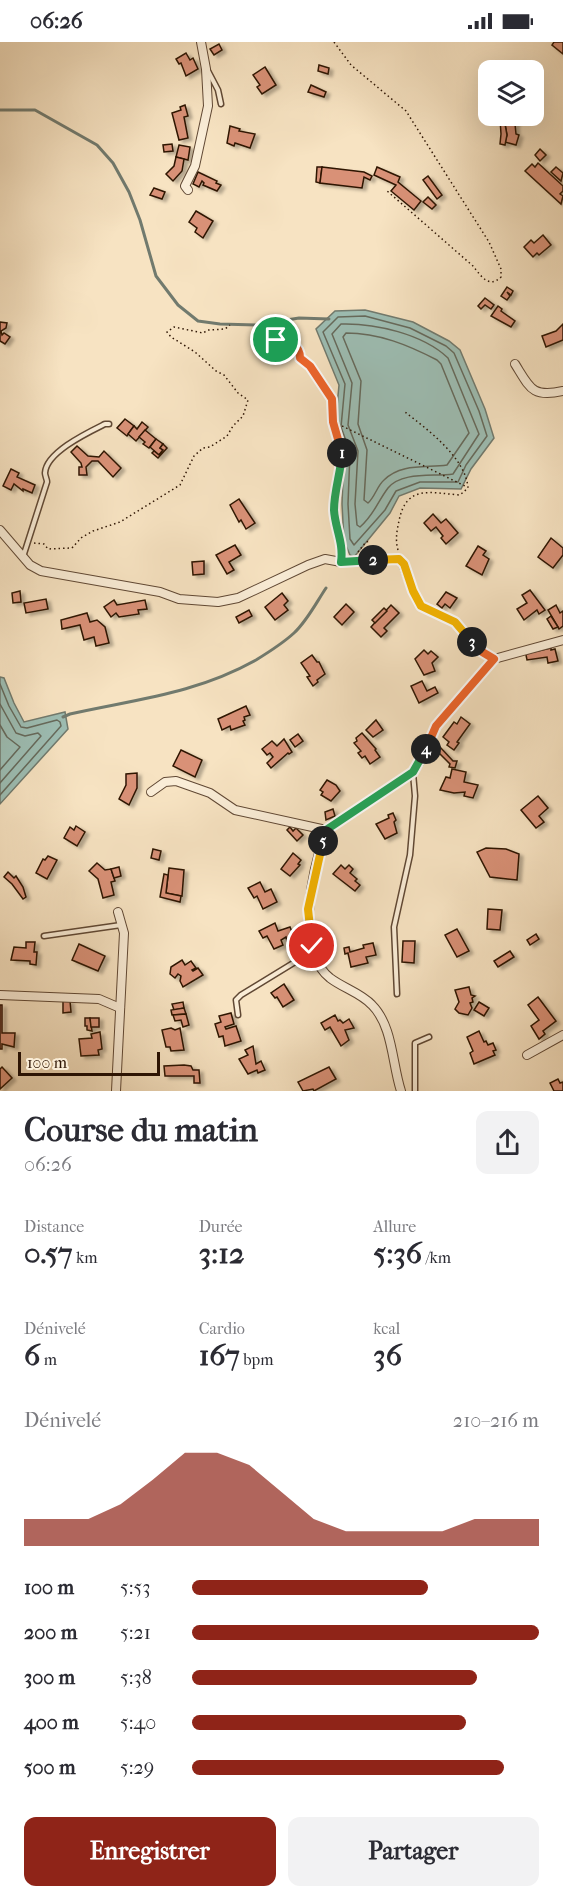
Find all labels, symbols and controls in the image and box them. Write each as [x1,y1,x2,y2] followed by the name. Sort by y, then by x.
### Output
[30,8,83,34] text: 06:26
[478,60,544,126] map controls
[478,60,544,126] button: layers
[250,314,301,365] pin
[259,323,292,356] icon: arrive
[327,438,357,468] pin: 1
[339,443,345,462] text: 1
[358,545,388,575] pin: 2
[369,550,377,569] text: 2
[457,627,487,657] pin: 3
[469,632,475,651] text: 3
[411,734,441,764] pin: 4
[421,739,431,758] text: 4
[308,826,338,856] pin: 5
[320,831,326,850] text: 5
[286,920,337,971] pin
[295,929,328,962] icon: check
[18,1049,160,1076] scale bar
[27,1053,67,1072] text: 100 m
[24,1111,258,1150] text: Course du matin
[476,1111,539,1174] button: share
[24,1153,72,1176] text: 06:26
[24,1217,84,1236] text: Distance
[199,1217,242,1236] text: Durée
[373,1217,416,1236] text: Allure
[24,1236,73,1271] text: 0.57
[199,1236,244,1271] text: 3:12
[373,1236,422,1271] text: 5:36
[73,1248,98,1267] text: km
[422,1248,451,1267] text: /km
[24,1319,86,1338] text: Dénivelé
[199,1319,245,1338] text: Cardio
[373,1319,400,1338] text: kcal
[24,1338,40,1373] text: 6
[199,1338,240,1373] text: 167
[373,1338,402,1373] text: 36
[40,1350,57,1369] text: m
[240,1350,273,1369] text: bpm
[24,1409,101,1432] text: Dénivelé
[453,1409,539,1432] text: 210–216 m
[24,1576,74,1599] text: 100 m
[120,1576,150,1599] text: 5:53
[24,1621,77,1644] text: 200 m
[120,1621,151,1644] text: 5:21
[24,1666,75,1689] text: 300 m
[120,1666,152,1689] text: 5:38
[24,1711,79,1734] text: 400 m
[120,1711,156,1734] text: 5:40
[24,1756,76,1779] text: 500 m
[120,1756,154,1779] text: 5:29
[24,1817,276,1886] button: Enregistrer
[288,1817,539,1886] button: Partager

